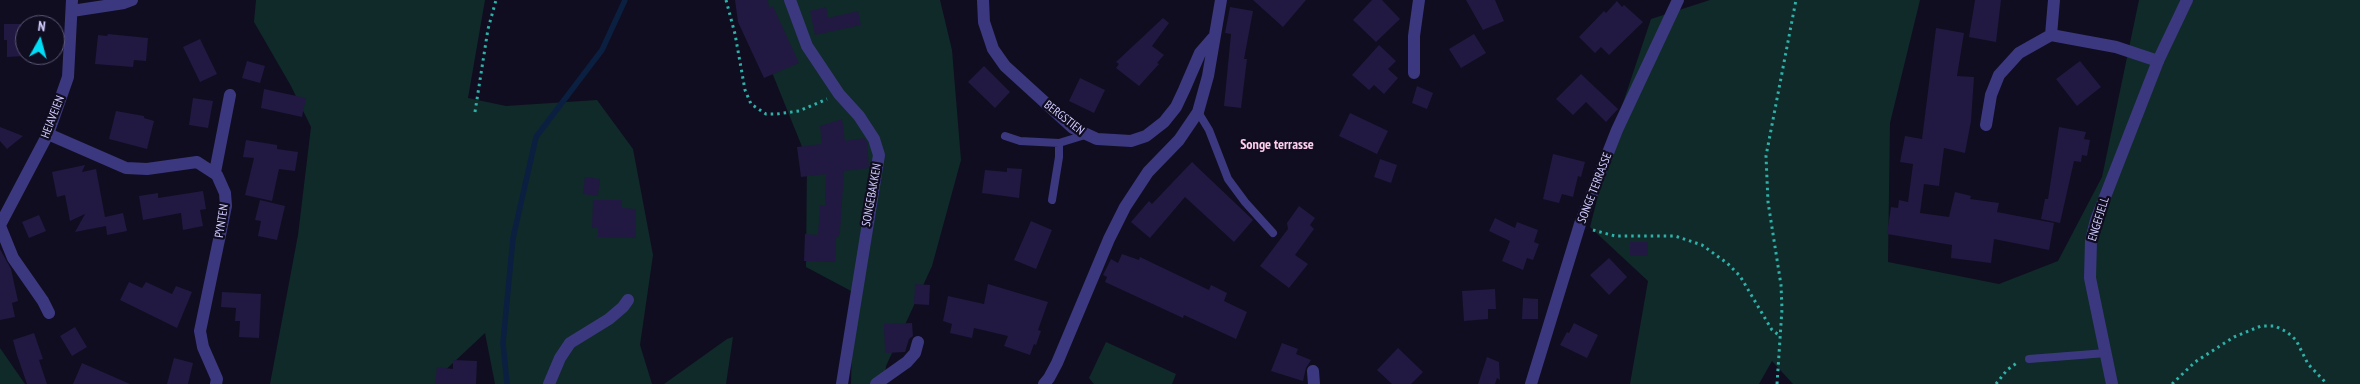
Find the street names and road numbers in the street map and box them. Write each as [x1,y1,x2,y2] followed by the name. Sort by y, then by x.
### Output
[38,94,68,140] street label: HEIAVEIEN
[1041,98,1087,138] street label: BERGSTIEN
[1575,151,1615,225] street label: SONGE TERRASSE
[859,162,885,228] street label: SONGEBAKKEN
[2085,195,2113,243] street label: ENGEFJELL
[212,203,232,239] street label: PYNTEN

